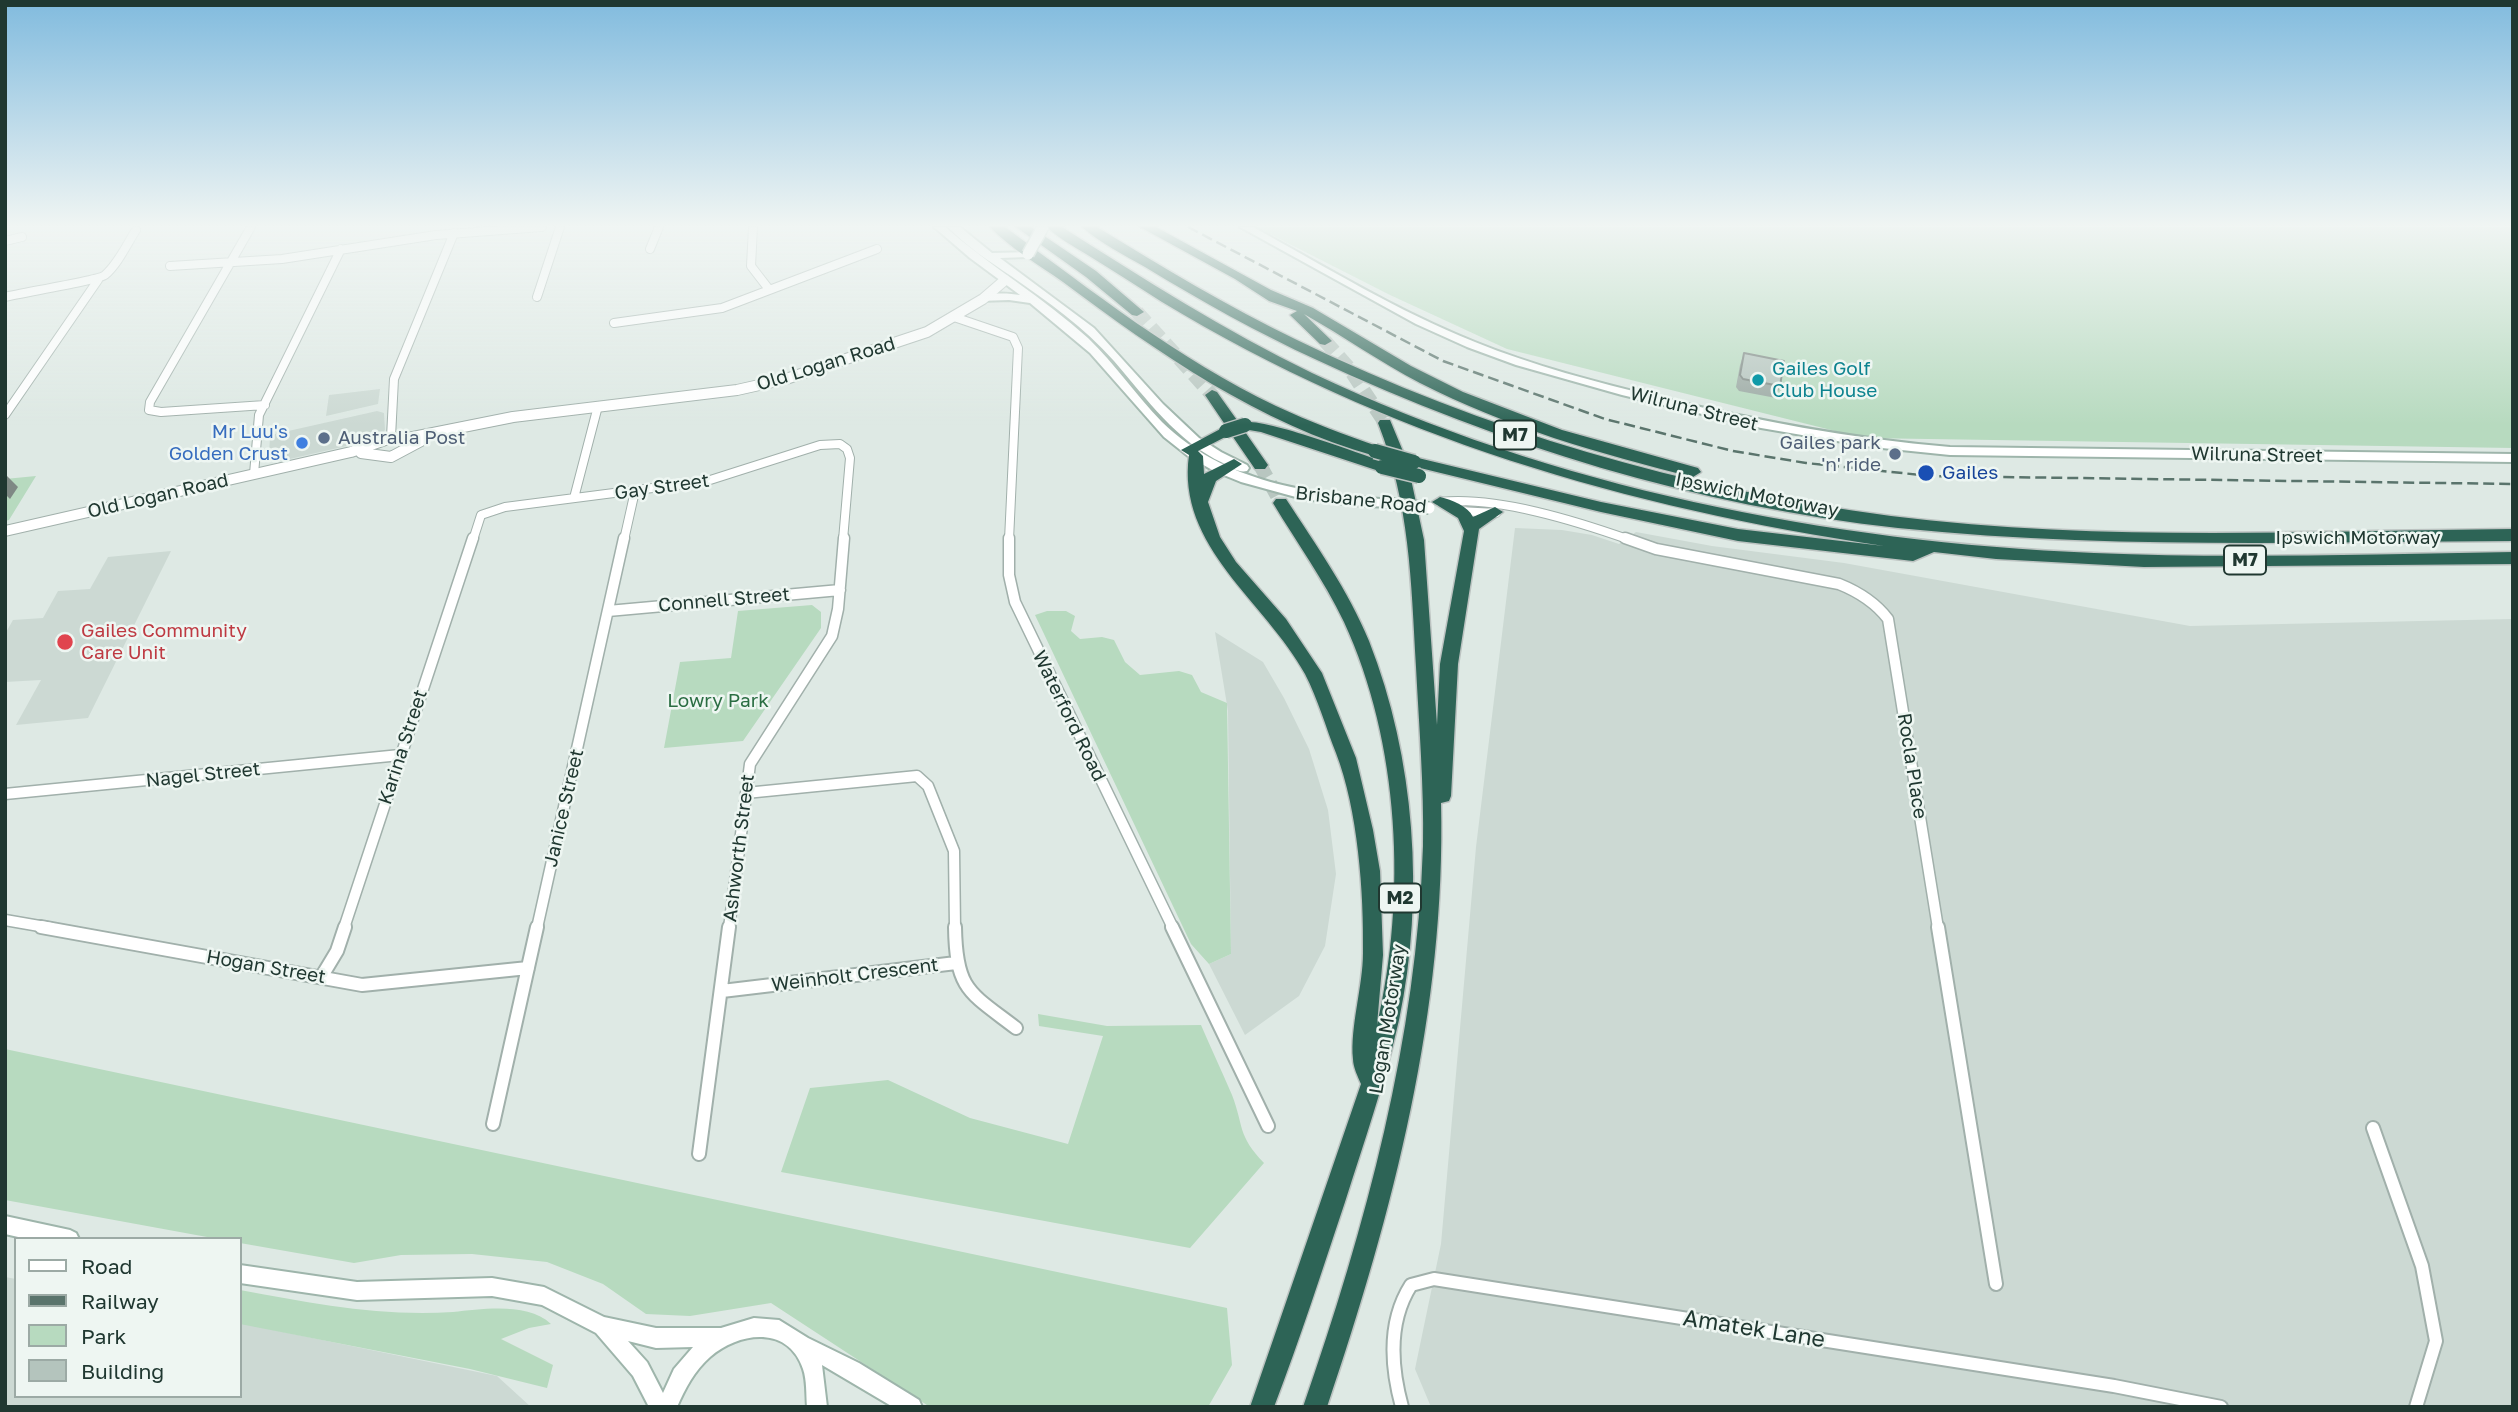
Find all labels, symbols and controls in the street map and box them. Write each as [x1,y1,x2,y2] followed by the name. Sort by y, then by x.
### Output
[754,332,898,396] street label: Old Logan Road
[1772,358,1877,402] place label: Gailes Golf Club House
[1750,372,1766,388] marker: Gailes Golf Club House
[1627,382,1761,436] street label: Wilruna Street
[169,421,288,465] place label: Mr Luu's Golden Crust
[1494,421,1536,450] road number: M7
[338,427,465,449] place label: Australia Post
[316,430,332,446] marker: Australia Post
[1779,432,1881,476] place label: Gailes park 'n' ride
[294,435,310,451] marker: Mr Luu's Golden Crust
[2191,442,2323,468] street label: Wilruna Street
[1887,446,1903,462] marker: Gailes park 'n' ride
[1942,462,1998,484] place label: Gailes
[1916,463,1936,483] marker: Gailes
[1674,468,1840,522] street label: Ipswich Motorway
[85,469,231,523] street label: Old Logan Road
[613,469,711,505] street label: Gay Street
[1294,482,1428,518] street label: Brisbane Road
[2275,527,2441,549] street label: Ipswich Motorway
[2224,546,2266,574] road number: M7
[657,583,791,617] street label: Connell Street
[81,620,247,664] place label: Gailes Community Care Unit
[55,632,75,652] marker: Gailes Community Care Unit
[1027,647,1111,785] street label: Waterford Road
[374,687,432,807] street label: Karina Street
[667,690,769,712] park label: Lowry Park
[1892,712,1932,820] street label: Rocla Place
[539,747,589,869] street label: Janice Street
[145,758,261,792] street label: Nagel Street
[719,773,759,923] street label: Ashworth Street
[1379,884,1421,912] road number: M2
[1365,942,1411,1096] street label: Logan Motorway
[204,945,328,989] street label: Hogan Street
[770,953,940,997] street label: Weinholt Crescent
[14,1237,242,1398] legend
[81,1253,132,1279] text: Road
[81,1288,159,1314] text: Railway
[1681,1304,1827,1354] street label: Amatek Lane
[81,1323,126,1349] text: Park
[81,1358,164,1384] text: Building

